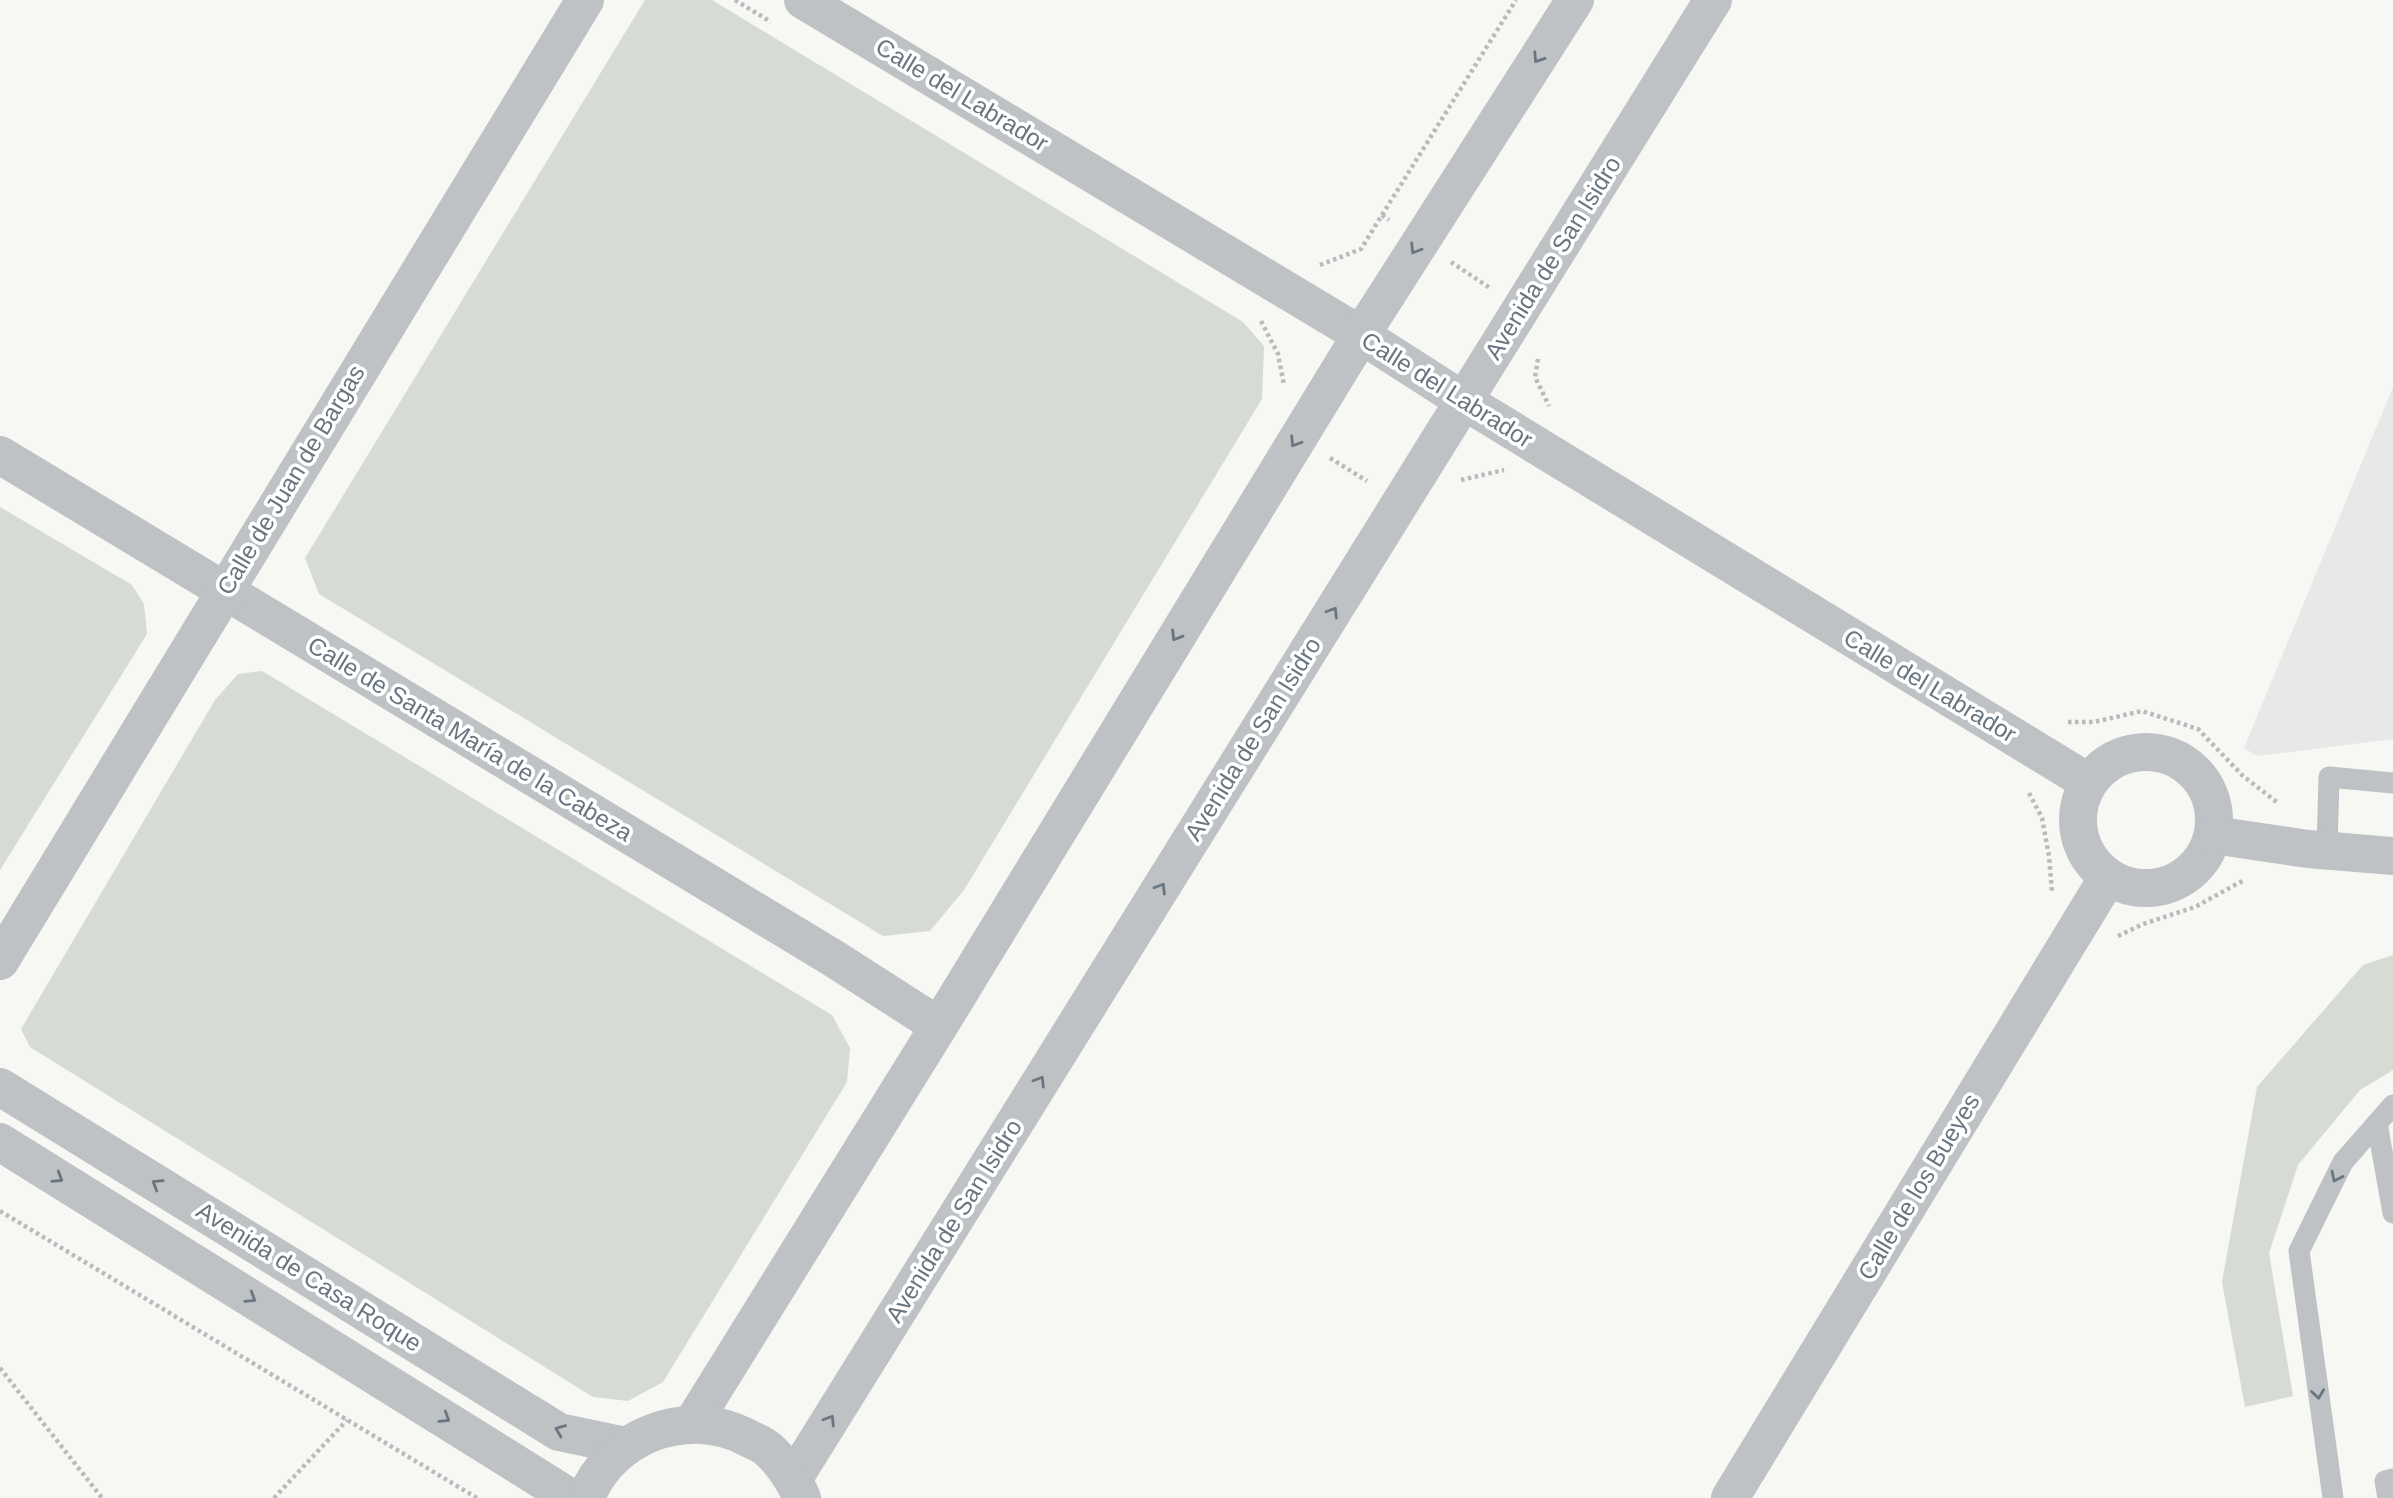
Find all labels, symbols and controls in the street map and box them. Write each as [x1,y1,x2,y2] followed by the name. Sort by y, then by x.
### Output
[871,32,1053,157] street label: Calle del Labrador
[1533,50,1546,63] one-way arrow
[1479,151,1626,364] street label: Avenida de San Isidro
[1411,242,1424,255] one-way arrow
[1357,326,1538,453] street label: Calle del Labrador
[211,360,370,599] street label: Calle de Juan de Bargas
[1290,435,1303,448] one-way arrow
[1324,607,1337,620] one-way arrow
[1839,623,2021,748] street label: Calle del Labrador
[1172,629,1185,642] one-way arrow
[303,631,638,847] street label: Calle de Santa María de la Cabeza
[1179,632,1326,845] street label: Avenida de San Isidro
[1152,883,1165,896] one-way arrow
[1032,1076,1045,1089] one-way arrow
[1852,1089,1985,1285] street label: Calle de los Bueyes
[880,1114,1027,1327] street label: Avenida de San Isidro
[50,1169,63,1182] one-way arrow
[2330,1170,2344,1182] one-way arrow
[151,1179,164,1192] one-way arrow
[192,1196,427,1357] street label: Avenida de Casa Roque
[244,1289,257,1302] one-way arrow
[2310,1388,2325,1400] one-way arrow
[437,1409,450,1422] one-way arrow
[821,1415,834,1428] one-way arrow
[555,1424,567,1438] one-way arrow

